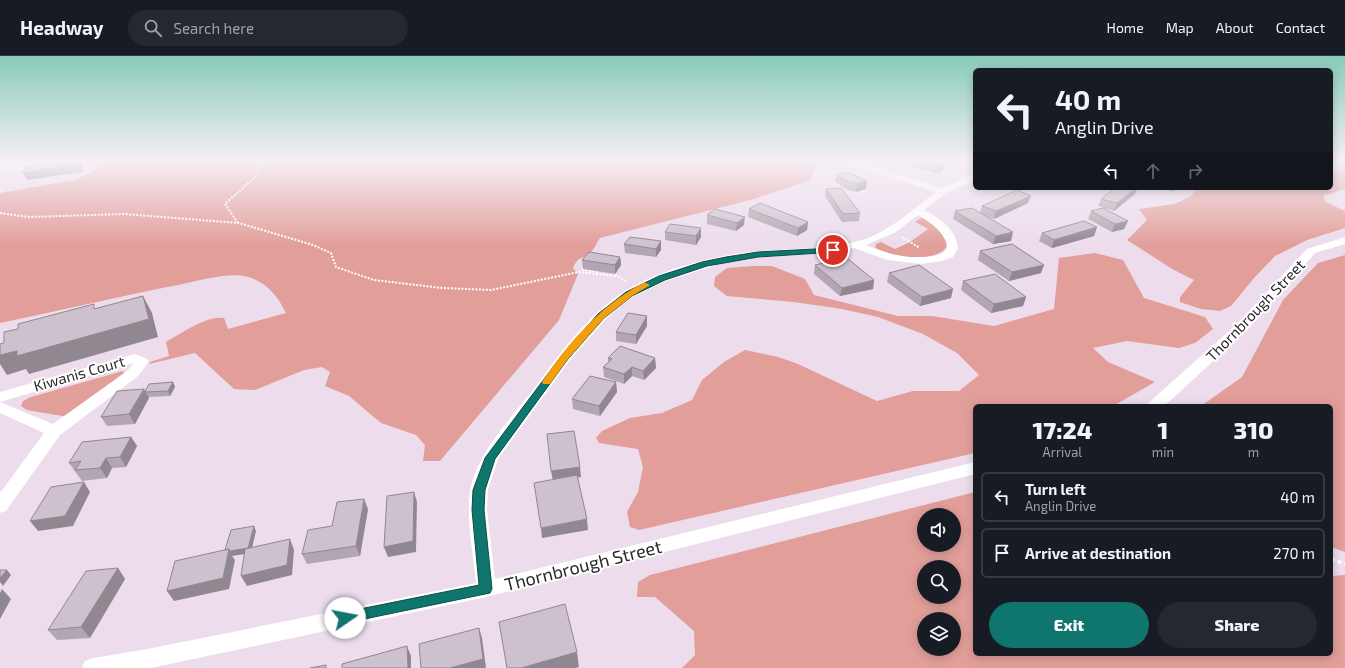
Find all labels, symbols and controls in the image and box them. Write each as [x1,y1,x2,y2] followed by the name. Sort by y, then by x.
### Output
[128,10,408,46] search box
[20,16,104,39] text: Headway
[142,17,164,39] icon: search
[174,19,254,37] text: Search here
[1107,19,1144,36] text: Home
[1166,19,1194,36] text: Map
[1216,19,1254,36] text: About
[1276,19,1325,36] text: Contact
[1055,82,1121,116] text: 40 m
[989,84,1041,136] icon: left
[1055,116,1154,138] text: Anglin Drive
[1100,160,1122,182] icon: left
[1142,160,1164,182] icon: ahead
[1184,160,1206,182] icon: right
[816,233,850,267] pin
[822,239,844,261] icon: arrive
[1202,255,1308,365] street label: Thornbrough Street
[31,351,127,395] street label: Kiwanis Court
[1032,415,1092,444] text: 17:24
[1157,415,1168,444] text: 1
[1233,415,1274,444] text: 310
[1043,444,1082,460] text: Arrival
[1152,444,1174,460] text: min
[1248,444,1259,460] text: m
[1025,480,1086,498] text: Turn left
[991,486,1013,508] icon: left
[1280,488,1315,506] text: 40 m
[1025,498,1096,514] text: Anglin Drive
[917,508,961,656] map controls
[917,508,961,552] button: sound
[502,535,664,595] street label: Thornbrough Street
[991,542,1013,564] icon: arrive
[1025,544,1171,562] text: Arrive at destination
[1273,544,1315,562] text: 270 m
[917,560,961,604] button: search
[324,597,366,639] position arrow
[989,602,1149,648] button: Exit
[1157,602,1317,648] button: Share
[917,612,961,656] button: layers

